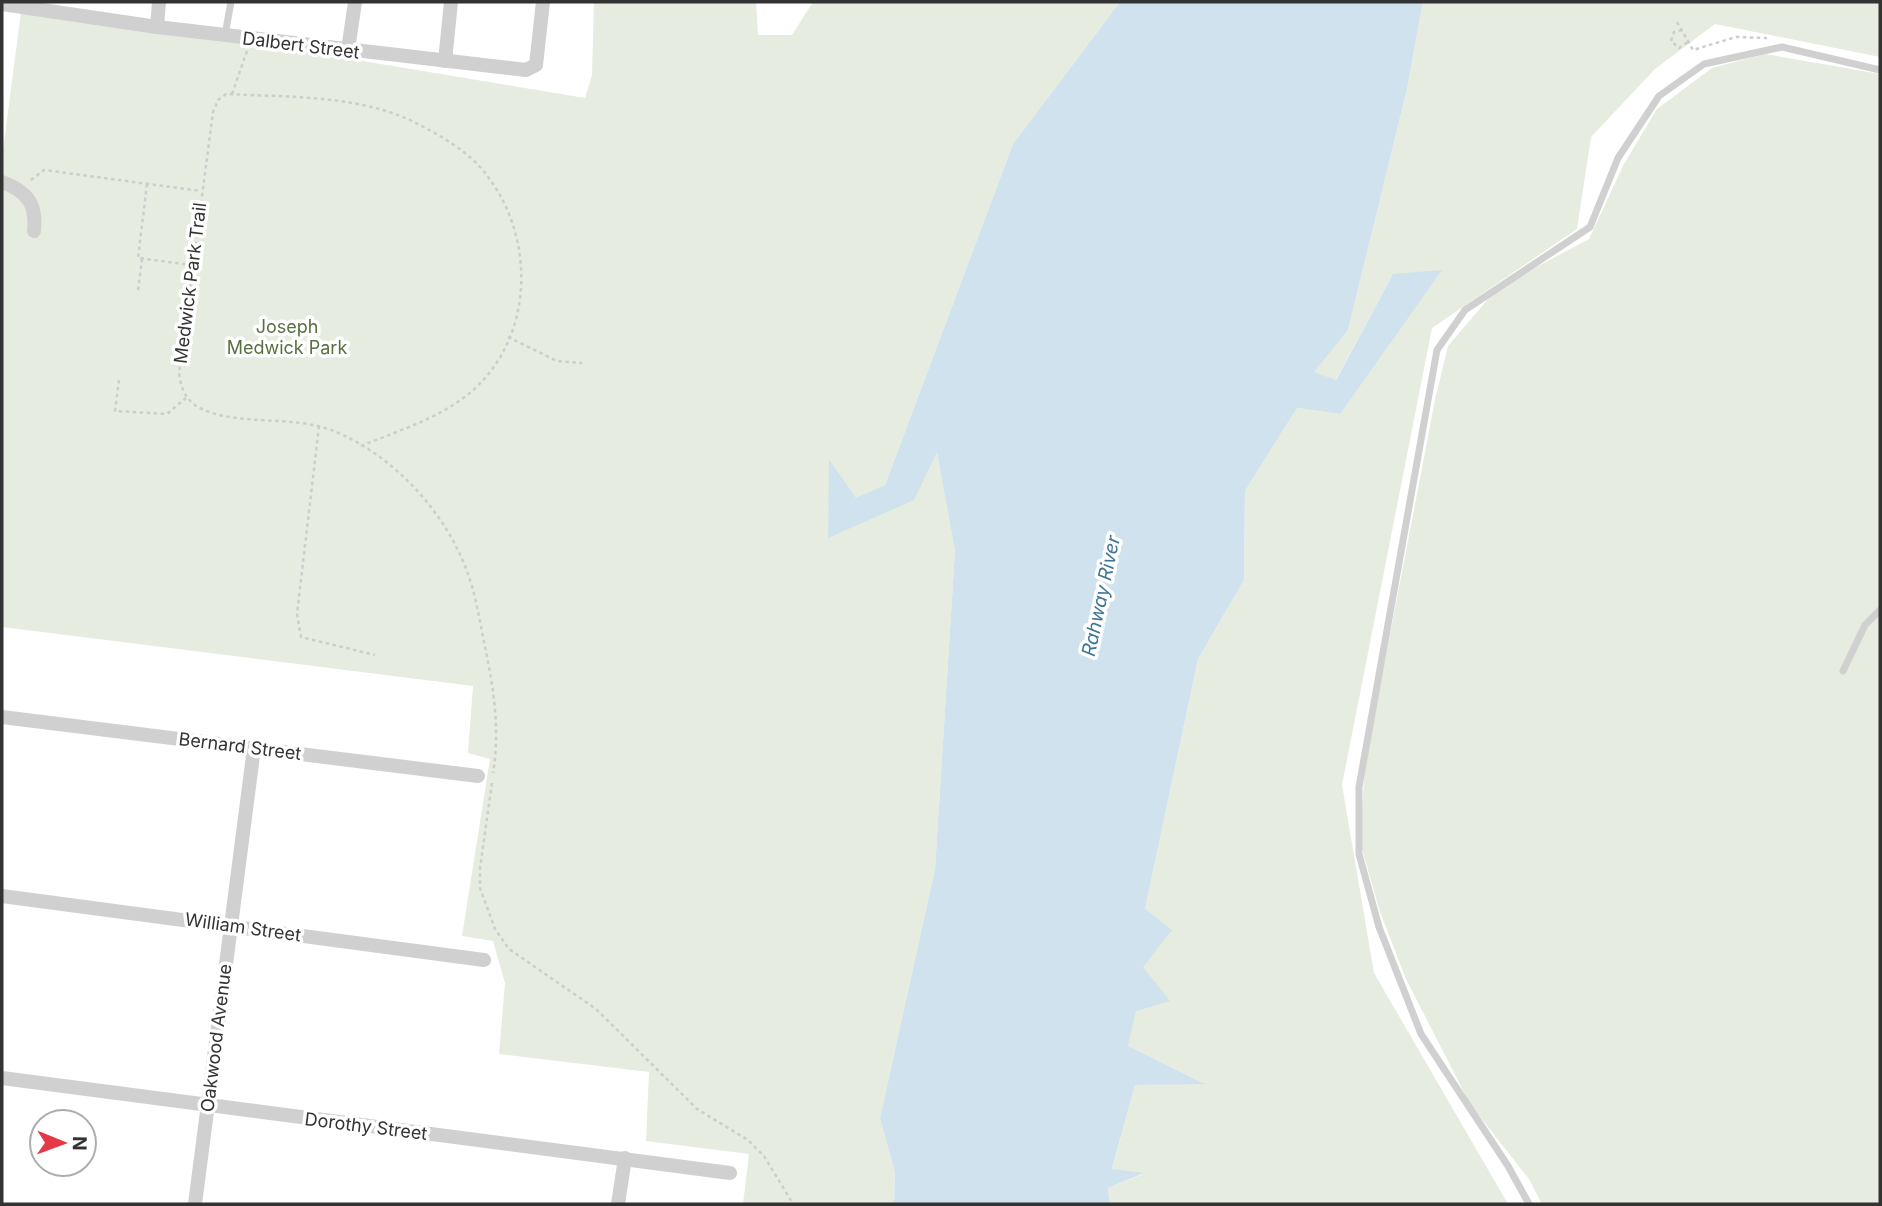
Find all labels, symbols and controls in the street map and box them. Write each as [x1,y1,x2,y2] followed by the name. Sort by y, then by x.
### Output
[241,27,361,63] street label: Dalbert Street
[170,201,210,365] street label: Medwick Park Trail
[227,316,347,358] park label: Joseph Medwick Park
[1077,533,1125,658] water label: Rahway River
[177,728,303,764] street label: Bernard Street
[184,908,302,946] street label: William Street
[196,963,236,1113] street label: Oakwood Avenue
[28,1108,98,1178] north arrow
[304,1108,429,1144] street label: Dorothy Street
[68,1136,91,1151] text: N

